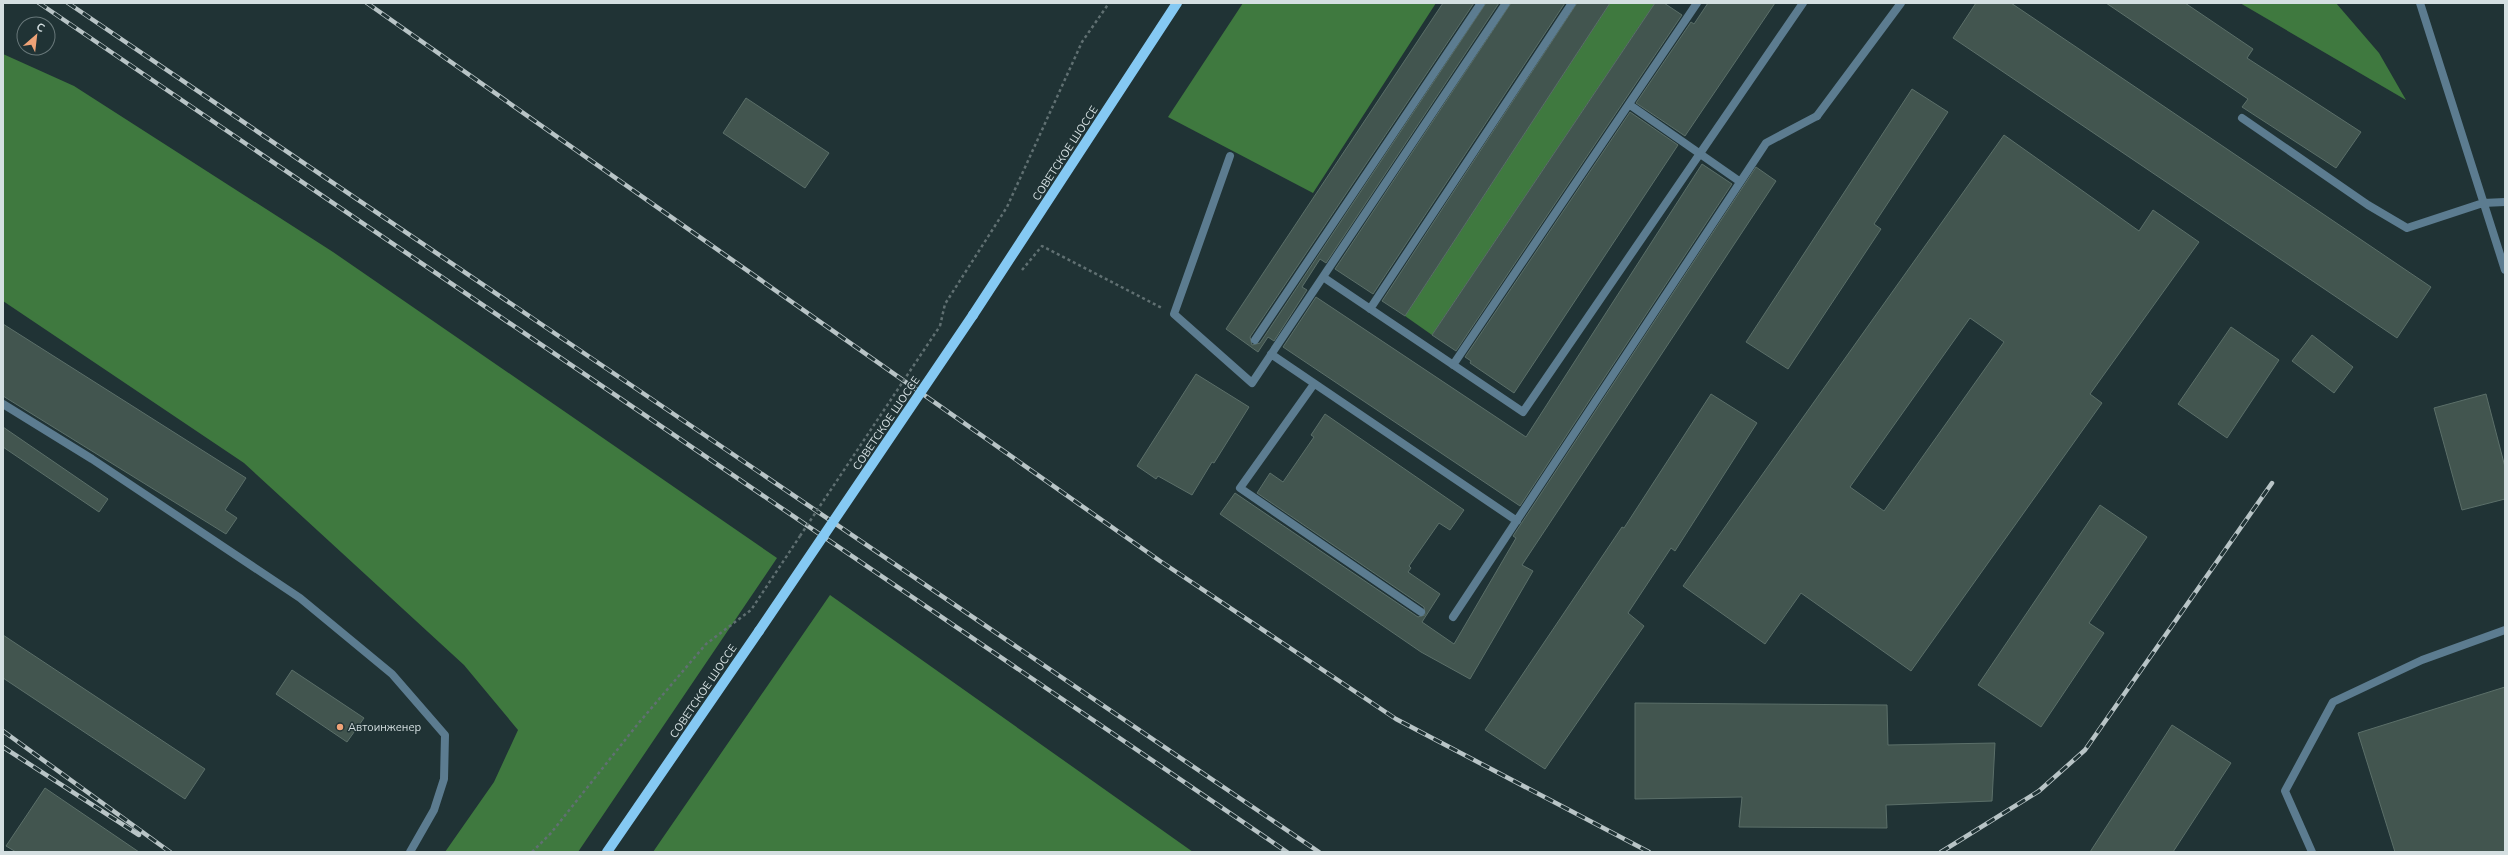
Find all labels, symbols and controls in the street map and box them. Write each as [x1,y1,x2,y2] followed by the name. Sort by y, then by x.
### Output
[16,16,56,56] north arrow
[34,19,48,35] text: С
[1029,103,1101,203] street label: СОВЕТСКОЕ ШОССЕ
[849,373,923,473] street label: СОВЕТСКОЕ ШОССЕ
[666,641,740,741] street label: СОВЕТСКОЕ ШОССЕ
[348,720,421,734] place label: Автоинженер
[335,722,345,732] marker: Автоинженер

